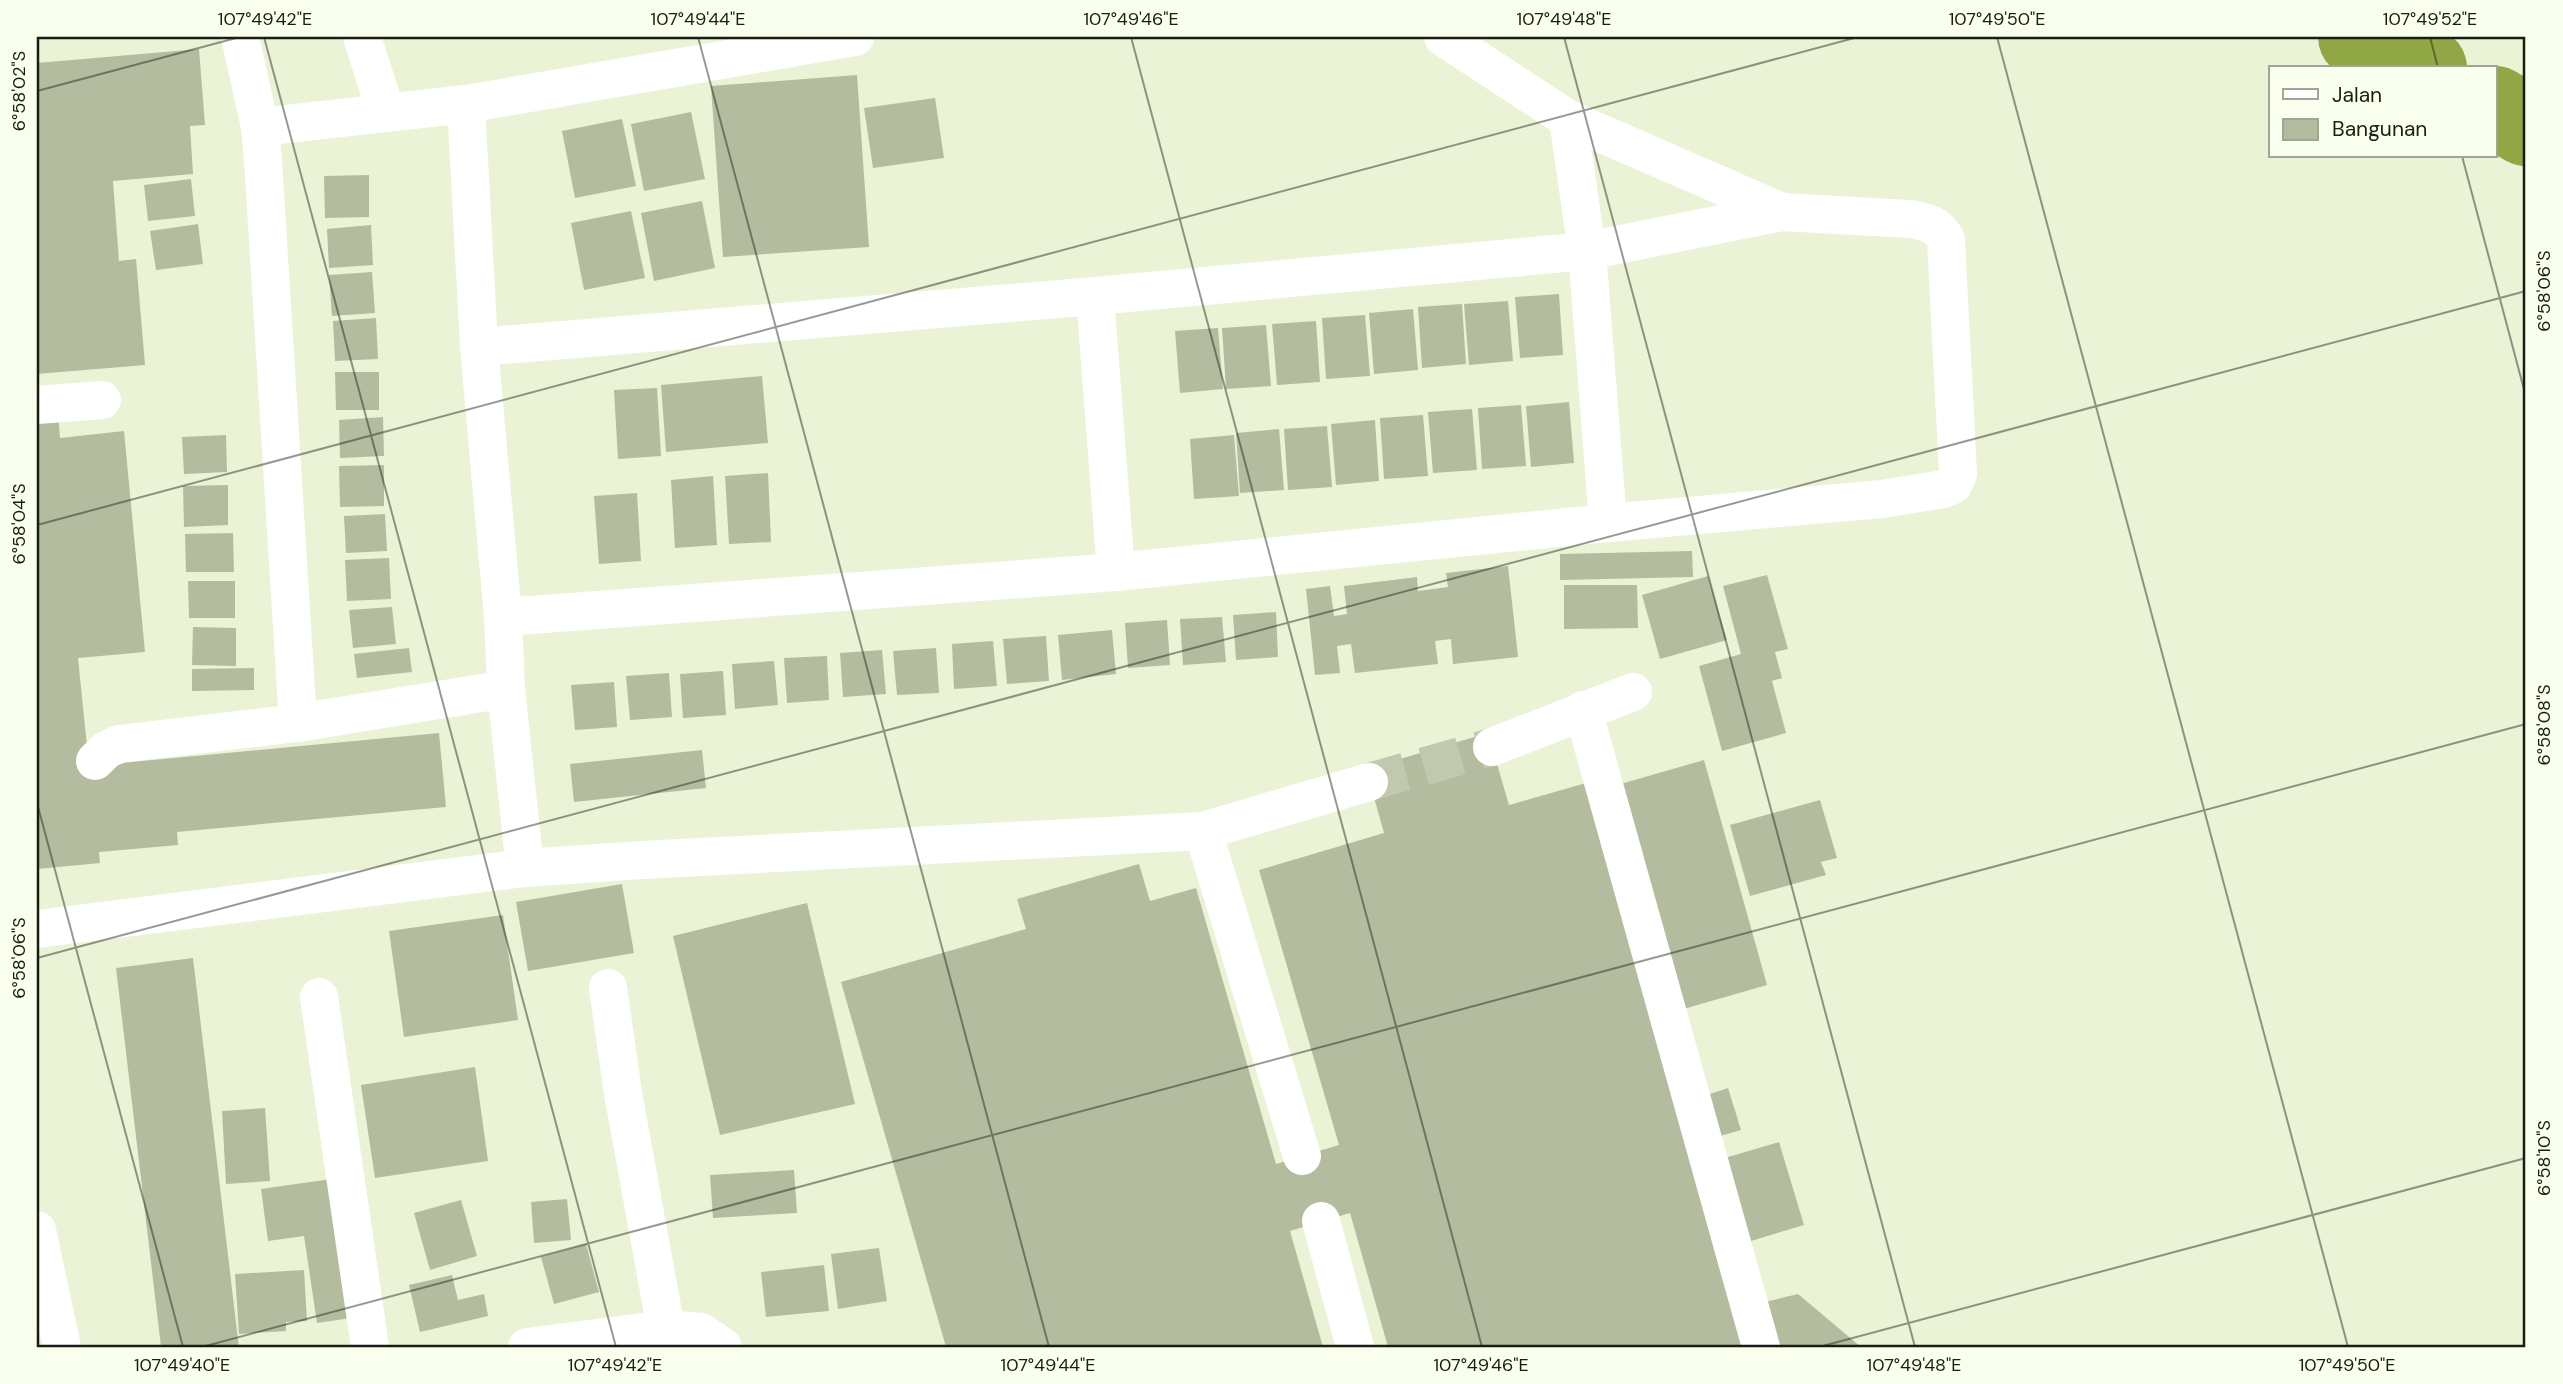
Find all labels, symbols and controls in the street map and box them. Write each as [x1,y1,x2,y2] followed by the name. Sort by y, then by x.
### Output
[218,7,312,31] text: 107°49'42"E
[651,7,745,31] text: 107°49'44"E
[1083,7,1179,31] text: 107°49'46"E
[1517,7,1611,31] text: 107°49'48"E
[1949,7,2045,31] text: 107°49'50"E
[2383,7,2477,31] text: 107°49'52"E
[7,51,31,131] text: 6°58'02"S
[2269,66,2496,158] legend
[2332,81,2382,109] text: Jalan
[2332,115,2427,143] text: Bangunan
[2532,250,2556,332] text: 6°58'06"S
[7,483,31,565] text: 6°58'04"S
[2532,684,2556,766] text: 6°58'08"S
[7,917,31,999] text: 6°58'06"S
[2532,1120,2556,1196] text: 6°58'10"S
[134,1353,230,1377] text: 107°49'40"E
[568,1353,662,1377] text: 107°49'42"E
[1001,1353,1095,1377] text: 107°49'44"E
[1433,1353,1529,1377] text: 107°49'46"E
[1867,1353,1961,1377] text: 107°49'48"E
[2299,1353,2395,1377] text: 107°49'50"E

